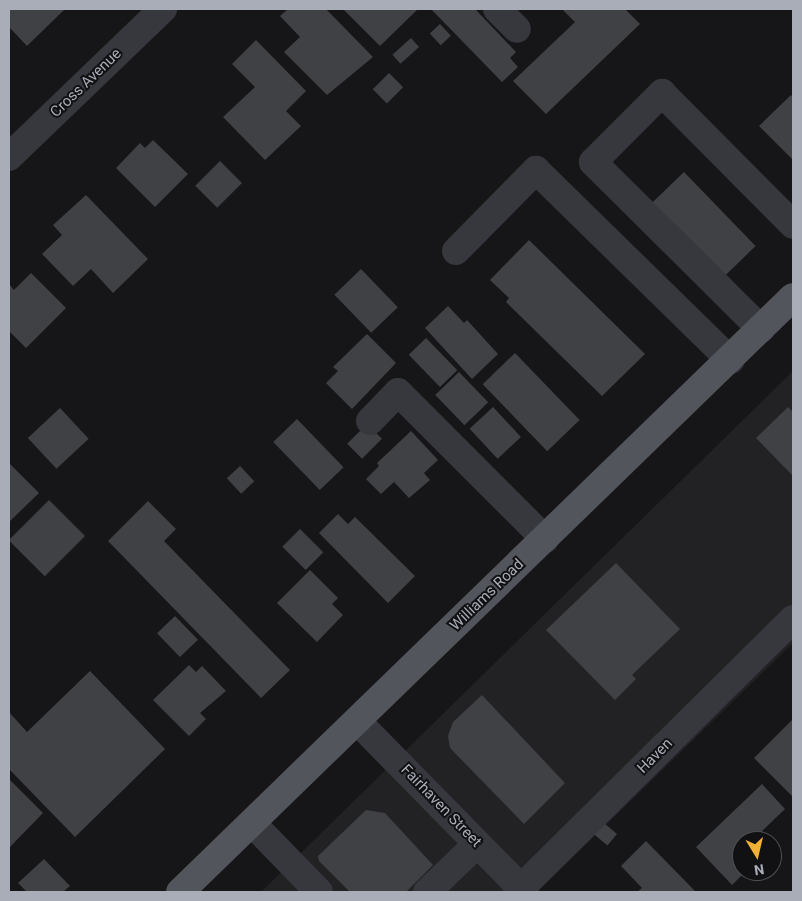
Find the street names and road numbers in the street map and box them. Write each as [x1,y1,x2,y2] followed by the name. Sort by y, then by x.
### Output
[47,45,125,121] street label: Cross Avenue
[447,555,527,635] street label: Williams Road
[634,735,676,777] street label: Haven
[397,761,485,851] street label: Fairhaven Street

